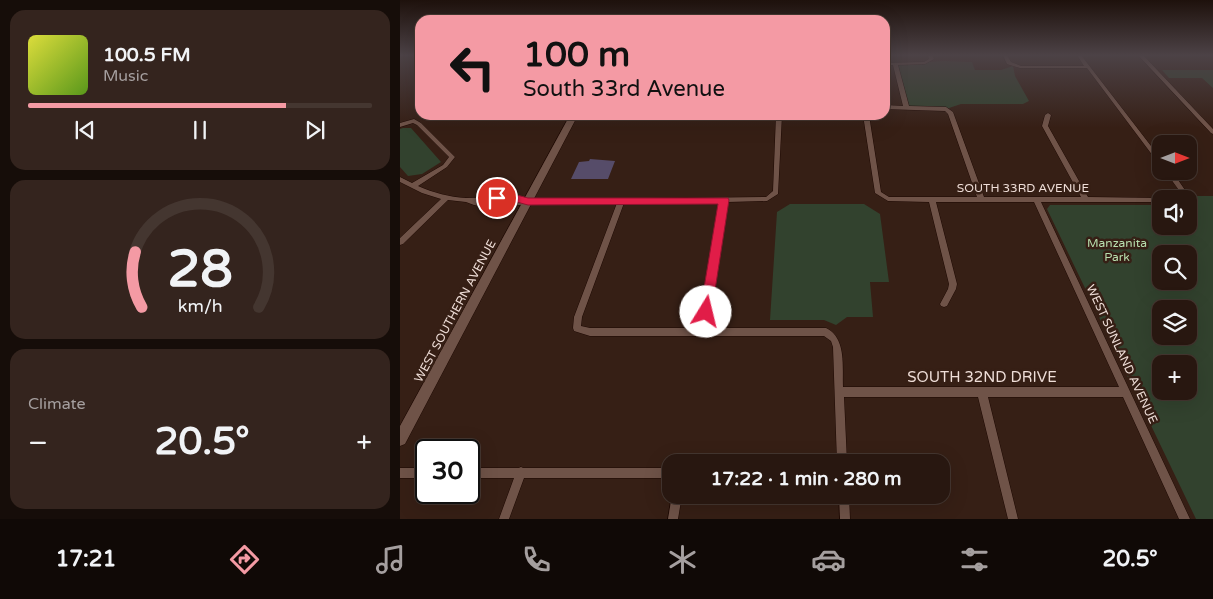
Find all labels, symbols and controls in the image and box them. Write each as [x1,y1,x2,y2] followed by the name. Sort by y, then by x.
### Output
[523,34,630,76] text: 100 m
[440,35,505,100] icon: left
[103,44,191,66] text: 100.5 FM
[103,66,148,86] text: Music
[523,76,725,102] text: South 33rd Avenue
[71,116,99,144] icon: previous
[186,116,214,144] icon: pause
[301,116,329,144] icon: next
[1152,135,1198,180] north arrow
[1152,135,1197,400] map controls
[476,177,518,219] pin
[957,181,1089,195] street label: SOUTH 33RD AVENUE
[483,184,511,212] icon: arrive
[1152,190,1197,235] button: sound
[1087,236,1147,264] park label: Manzanita Park
[411,237,499,385] street label: WEST SOUTHERN AVENUE
[167,238,233,301] text: 28
[1152,245,1197,290] button: search
[1084,282,1160,426] street label: WEST SUNLAND AVENUE
[679,285,731,337] position arrow
[178,296,222,317] text: km/h
[1152,300,1197,345] button: layers
[1152,355,1197,400] button: +
[907,368,1057,386] street label: SOUTH 32ND DRIVE
[28,394,86,414] text: Climate
[155,419,250,465] text: 20.5°
[28,426,48,460] text: −
[356,426,372,460] text: +
[415,439,480,504] speed limit sign: 30
[710,468,902,490] text: 17:22 · 1 min · 280 m
[227,542,262,577] icon: directions
[373,542,408,577] icon: music
[519,542,554,577] icon: phone
[665,542,700,577] icon: climate
[811,542,846,577] icon: car
[957,542,992,577] icon: filters
[55,546,116,572] text: 17:21
[1102,546,1157,572] text: 20.5°

